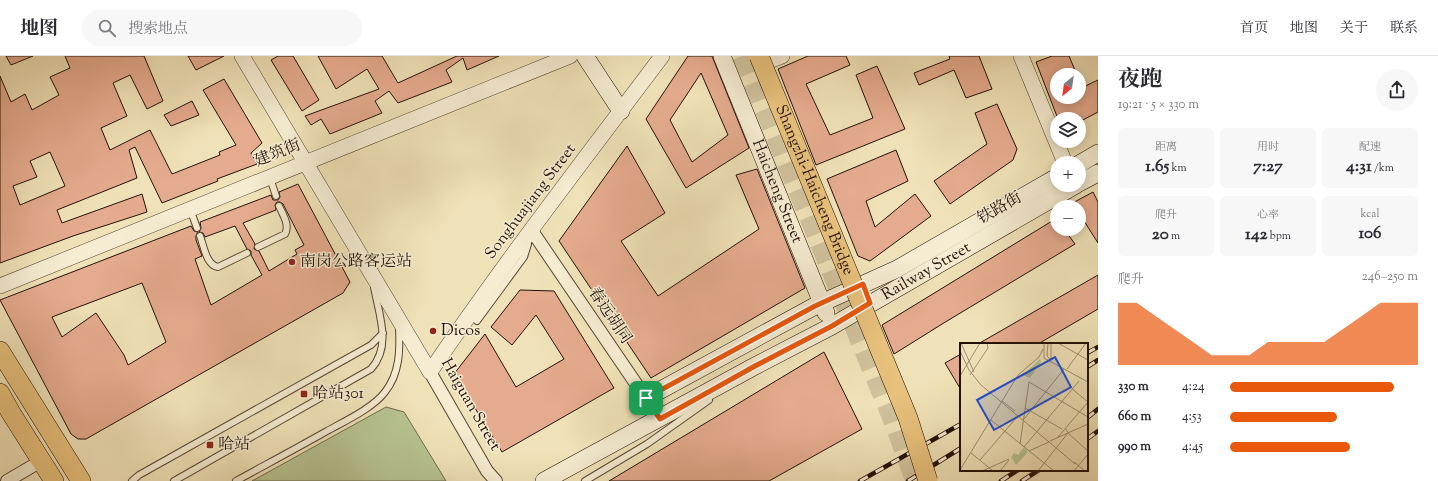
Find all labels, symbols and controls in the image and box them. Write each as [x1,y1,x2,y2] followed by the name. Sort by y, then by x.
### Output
[82,10,362,46] search box
[20,16,58,43] text: 地图
[96,17,118,39] icon: search
[128,19,188,40] text: 搜索地点
[1240,19,1268,39] text: 首页
[1290,19,1318,39] text: 地图
[1340,19,1368,39] text: 关于
[1390,19,1418,39] text: 联系
[1118,65,1162,97] text: 夜跑
[1050,68,1086,104] north arrow
[1050,68,1086,236] map controls
[1376,69,1418,111] button: share
[1118,96,1199,114] text: 19:21 · 5 × 330 m
[769,101,860,279] street label: Shangzhi-Haicheng Bridge
[1050,112,1086,148] button: layers
[251,134,305,174] street label: 建筑街
[745,136,808,247] street label: Haicheng Street
[480,139,582,265] street label: Songhuajiang Street
[1155,139,1177,155] text: 距离
[1257,139,1279,155] text: 用时
[1359,139,1381,155] text: 配速
[1145,155,1169,179] text: 1.65
[1253,155,1283,179] text: 7:27
[1346,155,1372,179] text: 4:31
[1050,156,1086,192] button: +
[1169,160,1187,176] text: km
[1372,160,1394,176] text: /km
[973,187,1027,231] street label: 铁路街
[1050,200,1086,236] button: −
[1361,206,1379,222] text: kcal
[1155,207,1177,223] text: 爬升
[1257,207,1279,223] text: 心率
[1358,222,1382,246] text: 106
[1152,223,1169,247] text: 20
[1245,223,1267,247] text: 142
[1169,228,1180,244] text: m
[1267,228,1291,244] text: bpm
[877,236,976,306] street label: Railway Street
[300,251,412,274] place label: 南岗公路客运站
[287,257,297,267] marker: 南岗公路客运站
[1362,268,1418,286] text: 246–250 m
[1118,271,1144,289] text: 爬升
[582,283,636,349] street label: 春远胡同
[441,320,480,343] place label: Dicos
[428,326,438,336] marker: Dicos
[960,343,1088,471] inset map
[434,355,506,456] street label: Haiguan Street
[1118,378,1149,396] text: 330 m
[1182,378,1205,396] text: 4:24
[629,381,663,415] pin
[312,383,365,406] place label: 哈站301
[635,387,657,409] icon: arrive
[299,389,309,399] marker: 哈站301
[1118,408,1151,426] text: 660 m
[1182,408,1202,426] text: 4:53
[218,434,250,457] place label: 哈站
[1118,438,1151,456] text: 990 m
[1182,438,1203,456] text: 4:45
[205,440,215,450] marker: 哈站

